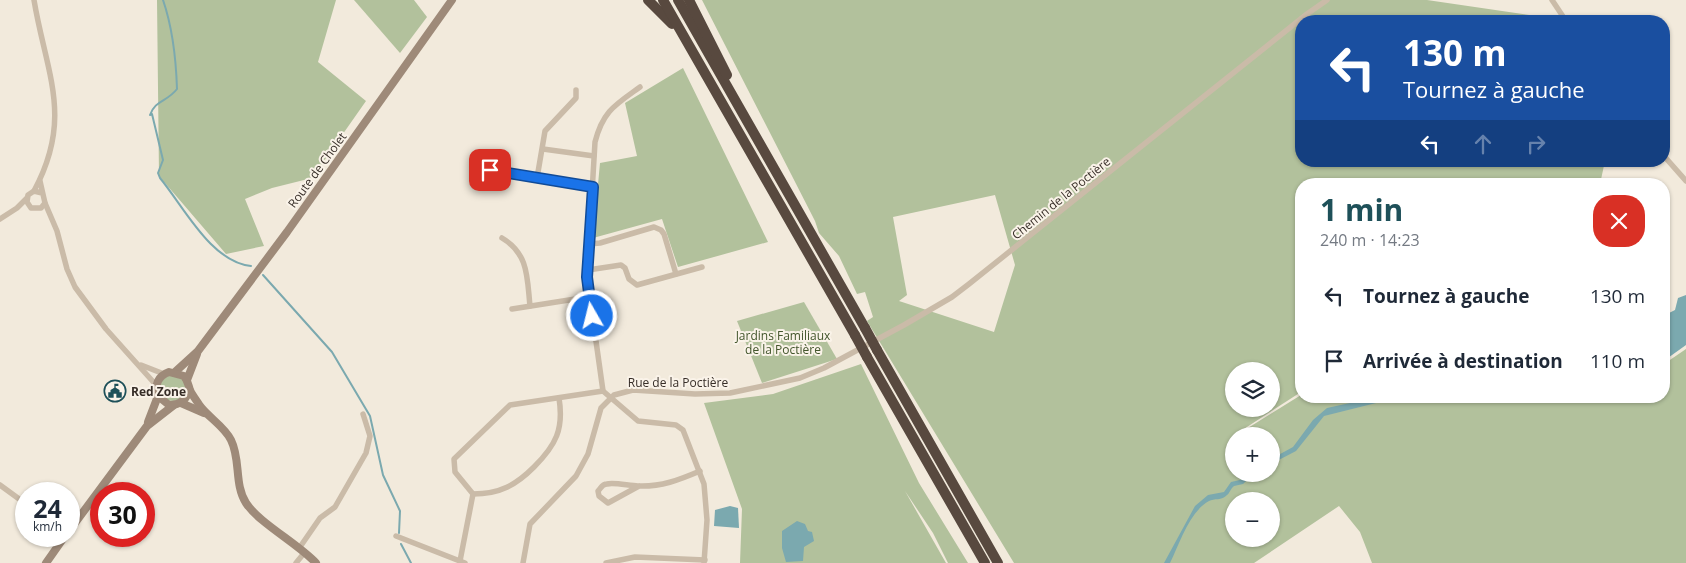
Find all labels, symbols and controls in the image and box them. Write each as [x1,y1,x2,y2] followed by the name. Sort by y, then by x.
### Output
[1403,29,1507,76] text: 130 m
[1320,35,1385,100] icon: left
[1403,74,1585,104] text: Tournez à gauche
[284,129,350,211] street label: Route de Cholet
[1416,130,1444,158] icon: left
[1469,130,1497,158] icon: ahead
[1522,130,1550,158] icon: right
[469,149,511,191] pin
[1008,153,1114,243] street label: Chemin de la Poctière
[476,156,504,184] icon: arrive
[1320,189,1403,230] text: 1 min
[1593,195,1645,247] button: close
[1320,229,1420,251] text: 240 m · 14:23
[1320,282,1348,310] icon: left
[1363,283,1529,309] text: Tournez à gauche
[1590,283,1645,309] text: 130 m
[565,289,617,341] position arrow
[735,327,831,358] park label: Jardins Familiaux de la Poctière
[1320,347,1348,375] icon: arrive
[1363,348,1563,374] text: Arrivée à destination
[1590,348,1645,374] text: 110 m
[1225,362,1280,547] map controls
[1225,362,1280,417] button: layers
[628,374,729,391] street label: Rue de la Poctière
[103,379,127,403] public building icon: Red Zone
[131,383,186,400] place label: Red Zone
[1225,427,1280,482] button: +
[90,482,155,547] speed limit sign: 30
[33,491,62,525] text: 24
[1225,492,1280,547] button: −
[33,518,62,535] text: km/h

